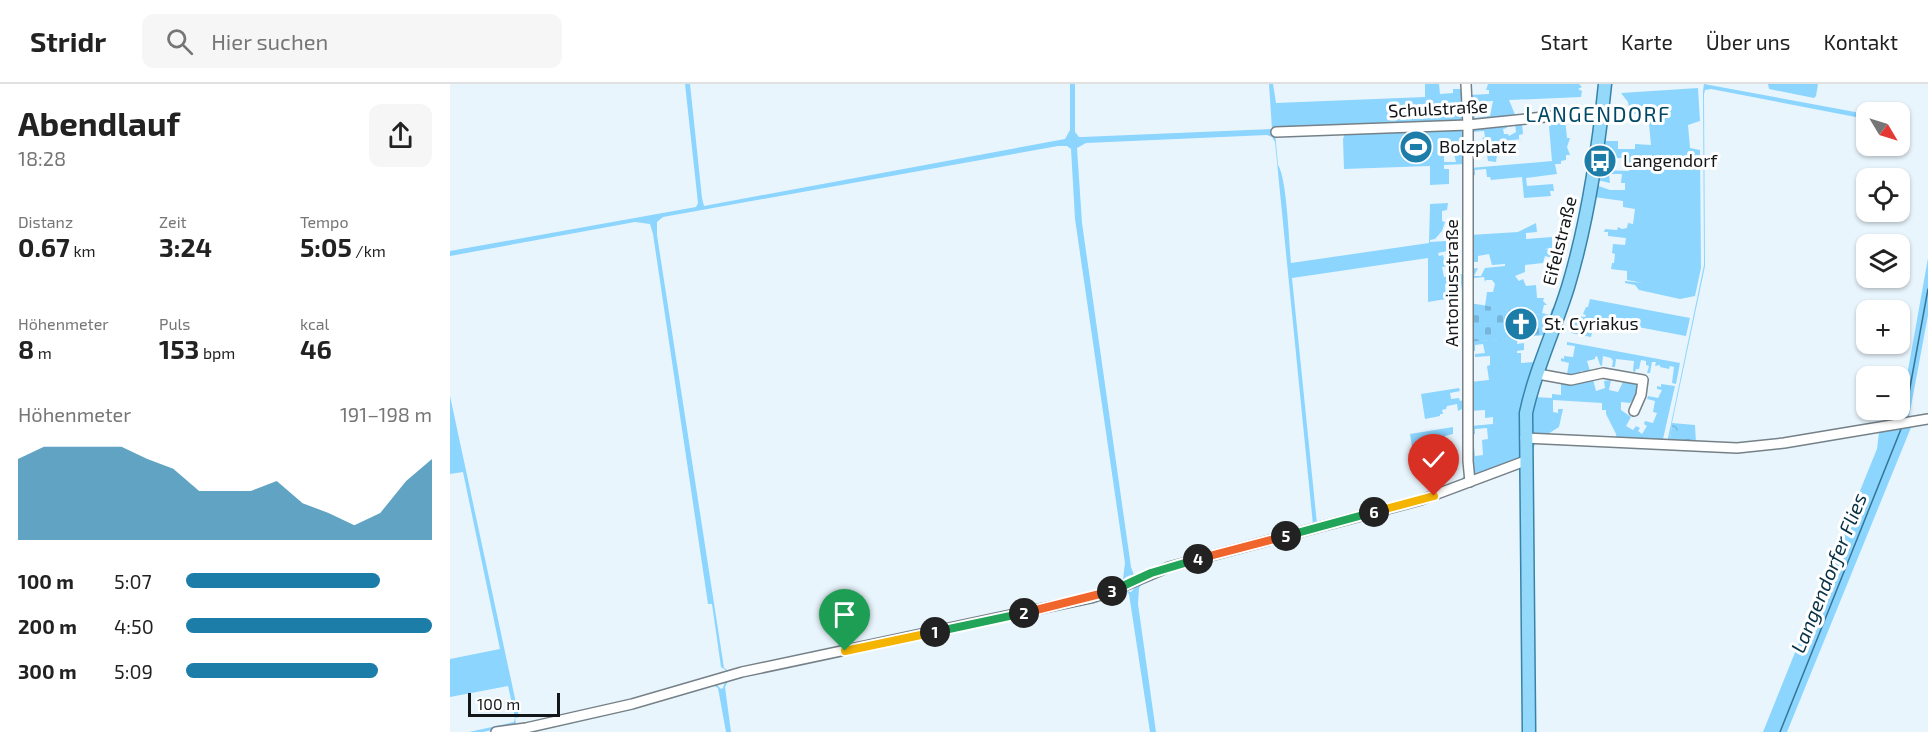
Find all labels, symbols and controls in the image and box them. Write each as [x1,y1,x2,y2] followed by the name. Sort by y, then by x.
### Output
[142,14,562,68] search box
[30,24,106,58] text: Stridr
[163,25,196,58] icon: search
[211,28,328,54] text: Hier suchen
[1541,29,1588,54] text: Start
[1621,29,1673,54] text: Karte
[1706,29,1791,54] text: Über uns
[1824,29,1898,54] text: Kontakt
[1387,94,1488,122] street label: Schulstraße
[1525,101,1671,126] district label: LANGENDORF
[1856,102,1910,156] north arrow
[1856,102,1910,420] map controls
[18,103,180,143] text: Abendlauf
[369,104,432,167] button: share
[1398,129,1434,165] sports icon: Bolzplatz
[1439,135,1517,157] place label: Bolzplatz
[1582,143,1618,179] bus stop icon: Langendorf
[18,146,66,170] text: 18:28
[1623,149,1718,171] place label: Langendorf
[1856,168,1910,222] button: locate
[1537,194,1581,288] street label: Eifelstraße
[18,212,73,231] text: Distanz
[159,212,187,231] text: Zeit
[300,212,348,231] text: Tempo
[1440,219,1462,347] street label: Antoniusstraße
[18,231,70,262] text: 0.67
[159,231,212,262] text: 3:24
[300,231,352,262] text: 5:05
[1856,234,1910,288] button: layers
[70,241,96,260] text: km
[352,241,386,260] text: /km
[1856,300,1910,354] button: +
[1503,306,1539,342] church icon: St. Cyriakus
[1544,312,1639,334] place label: St. Cyriakus
[18,314,109,333] text: Höhenmeter
[159,314,190,333] text: Puls
[300,314,329,333] text: kcal
[18,333,34,364] text: 8
[159,333,199,364] text: 153
[300,333,332,364] text: 46
[34,343,52,362] text: m
[199,343,235,362] text: bpm
[1856,366,1910,420] button: −
[18,402,131,426] text: Höhenmeter
[340,402,432,426] text: 191–198 m
[1408,434,1459,496] pin
[1417,443,1450,476] icon: check
[1785,489,1871,656] water label: Langendorfer Flies
[1359,497,1389,527] pin: 6
[1369,502,1379,521] text: 6
[1271,521,1301,551] pin: 5
[1282,526,1290,545] text: 5
[1183,544,1213,574] pin: 4
[1193,549,1203,568] text: 4
[18,569,74,593] text: 100 m
[114,569,152,593] text: 5:07
[1097,576,1127,606] pin: 3
[1107,581,1117,600] text: 3
[819,589,870,651] pin
[828,598,861,631] icon: arrive
[1009,598,1039,628] pin: 2
[1019,603,1029,622] text: 2
[18,614,77,638] text: 200 m
[114,614,154,638] text: 4:50
[920,617,950,647] pin: 1
[932,622,938,641] text: 1
[18,659,77,683] text: 300 m
[114,659,153,683] text: 5:09
[468,690,560,718] scale bar
[477,694,520,713] text: 100 m

